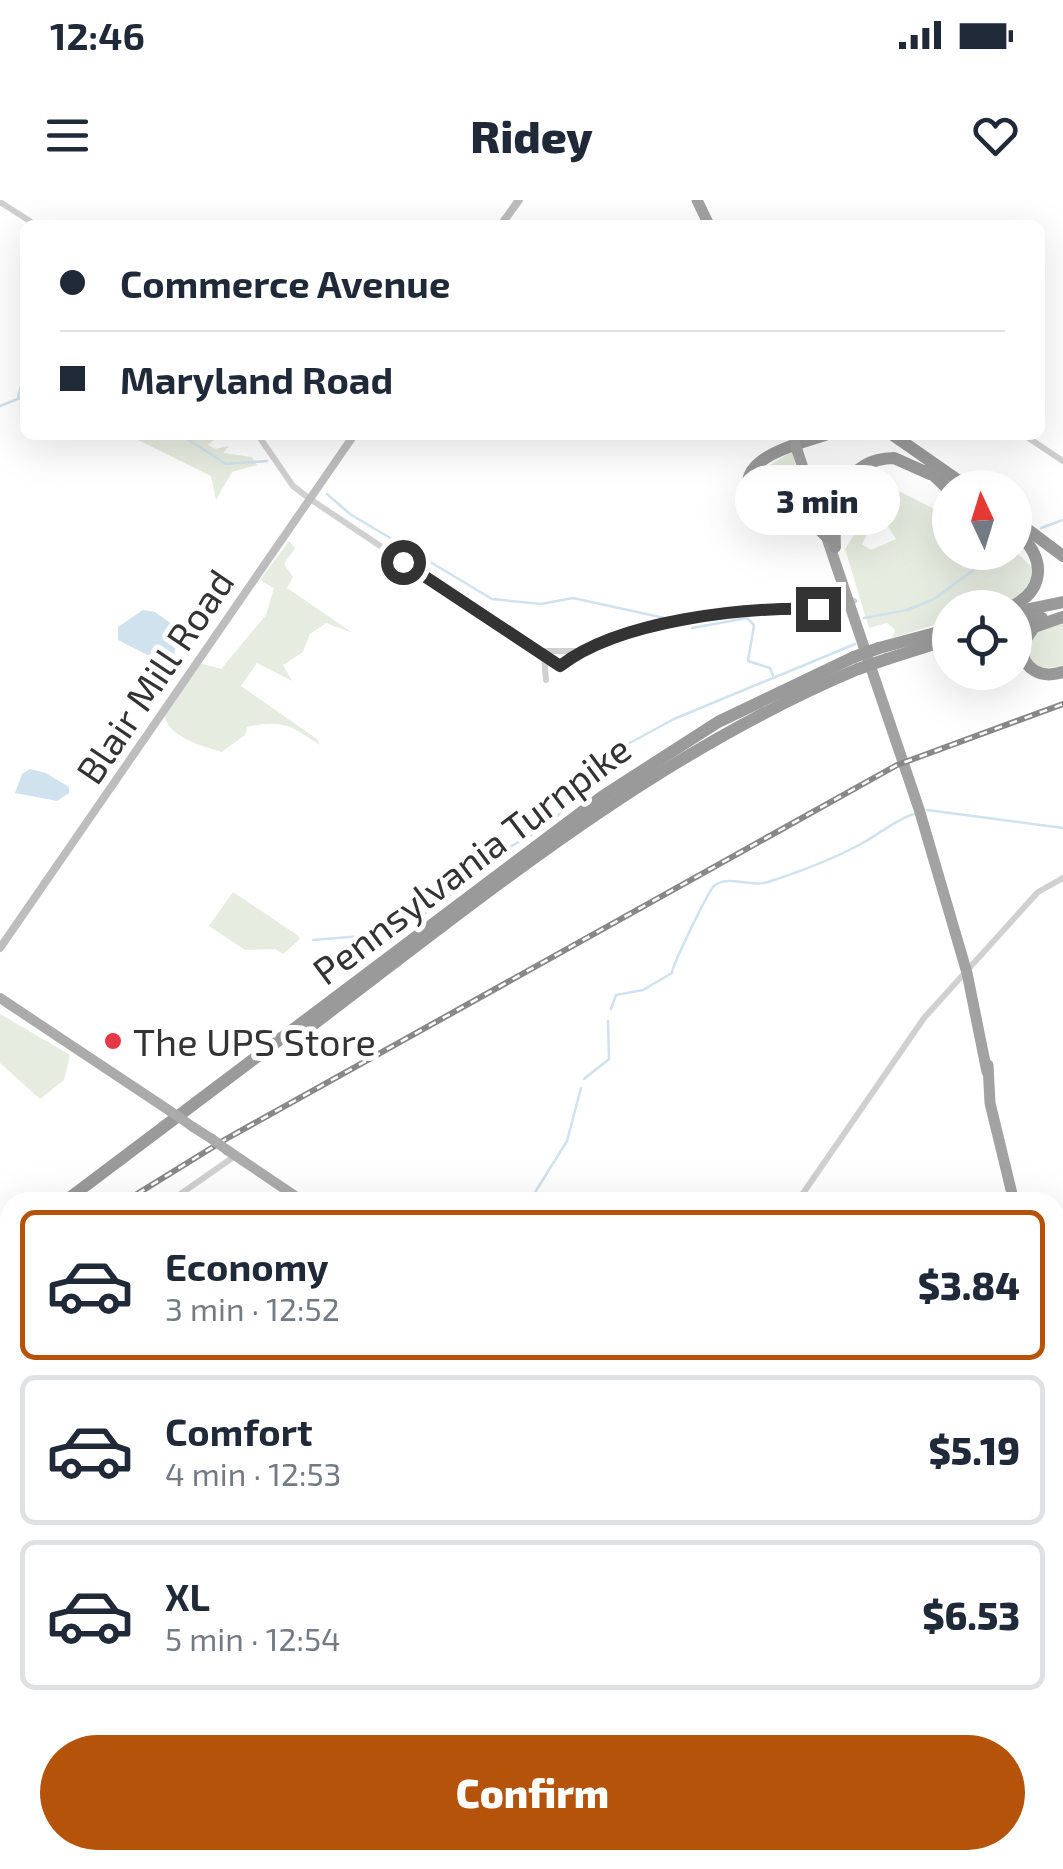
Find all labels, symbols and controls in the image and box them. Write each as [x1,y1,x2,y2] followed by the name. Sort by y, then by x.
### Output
[50,12,145,58] text: 12:46
[40,108,95,163] icon: menu
[470,108,593,162] text: Ridey
[968,108,1023,163] icon: heart
[120,260,450,306] text: Commerce Avenue
[120,356,393,402] text: Maryland Road
[736,464,900,534] callout: 3 min
[932,470,1032,570] north arrow
[932,470,1032,690] map controls
[776,481,859,519] text: 3 min
[381,540,426,585] route start
[65,560,243,792] street label: Blair Mill Road
[796,587,841,632] route end
[932,590,1032,690] button: locate
[303,725,639,993] street label: Pennsylvania Turnpike
[133,1018,376,1064] place label: The UPS Store
[102,1030,124,1052] marker: The UPS Store
[45,1240,135,1330] icon: car
[165,1243,329,1289] text: Economy
[918,1262,1020,1308] text: $3.84
[165,1289,340,1327] text: 3 min · 12:52
[45,1405,135,1495] icon: car
[165,1408,313,1454] text: Comfort
[928,1427,1020,1473] text: $5.19
[165,1454,341,1492] text: 4 min · 12:53
[45,1570,135,1660] icon: car
[165,1573,210,1619] text: XL
[922,1592,1020,1638] text: $6.53
[165,1619,341,1657] text: 5 min · 12:54
[40,1735,1025,1850] button: Confirm

